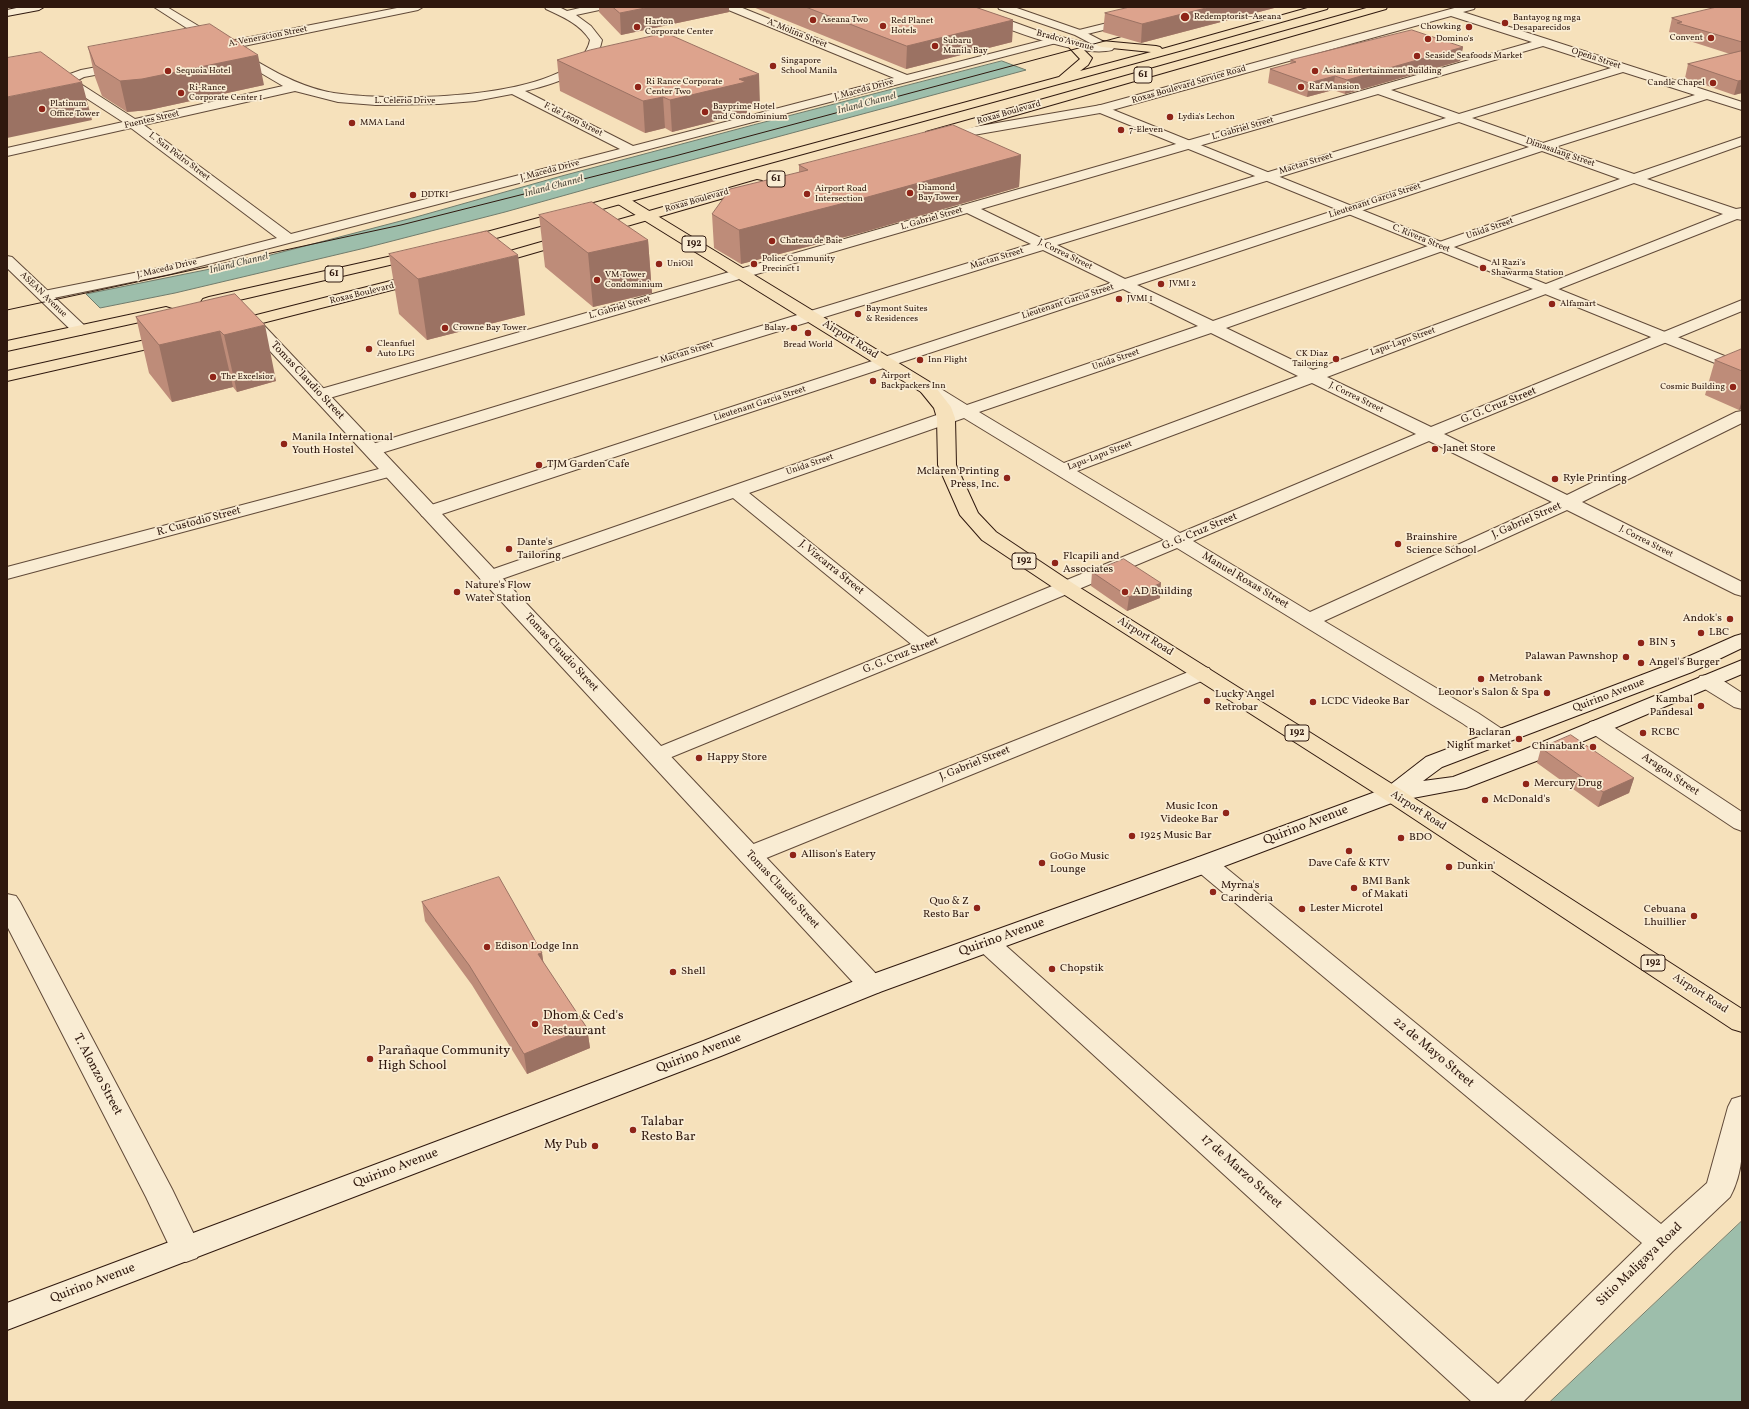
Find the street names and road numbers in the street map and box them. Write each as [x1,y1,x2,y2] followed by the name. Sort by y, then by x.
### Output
[765,17,829,51] street label: A. Molina Street
[228,24,308,50] street label: A. Veneracion Street
[1035,28,1095,54] street label: Bradco Avenue
[1570,46,1622,72] street label: Opeña Street
[1131,63,1247,107] street label: Roxas Boulevard Service Road
[1134,67,1152,83] road number: 61
[833,77,895,103] street label: J. Maceda Drive
[374,96,436,106] street label: L. Celerio Drive
[976,99,1042,127] street label: Roxas Boulevard
[542,101,604,139] street label: F. de Leon Street
[123,108,181,132] street label: Fuentes Street
[1211,115,1275,143] street label: L. Gabriel Street
[146,130,212,184] street label: L. San Pedro Street
[1524,136,1596,170] street label: Dimasalang Street
[1278,151,1334,177] street label: Mactan Street
[519,158,581,184] street label: J. Maceda Drive
[767,171,785,187] road number: 61
[1328,181,1422,221] street label: Lieutenant Garcia Street
[664,187,730,215] street label: Roxas Boulevard
[900,205,964,233] street label: L. Gabriel Street
[1465,216,1515,242] street label: Unida Street
[1391,223,1451,255] street label: C. Rivera Street
[682,236,706,252] road number: 192
[1036,237,1094,273] street label: J. Correa Street
[969,246,1025,272] street label: Mactan Street
[136,257,198,281] street label: J. Maceda Drive
[325,266,343,282] road number: 61
[17,270,69,320] street label: ASEAN Avenue
[329,281,395,307] street label: Roxas Boulevard
[1021,282,1115,322] street label: Lieutenant Garcia Street
[588,294,652,322] street label: L. Gabriel Street
[820,318,880,362] street label: Airport Road
[1369,325,1437,359] street label: Lapu-Lapu Street
[267,339,347,423] street label: Tomas Claudio Street
[659,340,715,366] street label: Mactan Street
[1091,347,1141,373] street label: Unida Street
[1327,380,1385,416] street label: J. Correa Street
[713,384,807,424] street label: Lieutenant Garcia Street
[1459,385,1539,427] street label: G. G. Cruz Street
[1066,439,1134,473] street label: Lapu-Lapu Street
[785,452,835,478] street label: Unida Street
[1490,500,1564,542] street label: J. Gabriel Street
[156,504,242,540] street label: R. Custodio Street
[1161,510,1239,554] street label: G. G. Cruz Street
[1617,524,1675,560] street label: J. Correa Street
[796,538,866,598] street label: J. Vizcarra Street
[1199,550,1291,612] street label: Manuel Roxas Street
[1012,553,1036,569] road number: 192
[521,611,601,695] street label: Tomas Claudio Street
[1115,615,1175,659] street label: Airport Road
[861,635,941,677] street label: G. G. Cruz Street
[1571,676,1647,716] street label: Quirino Avenue
[1285,725,1309,741] road number: 192
[938,744,1012,784] street label: J. Gabriel Street
[1639,751,1701,799] street label: Aragon Street
[1388,788,1448,834] street label: Airport Road
[1261,803,1351,849] street label: Quirino Avenue
[742,848,822,932] street label: Tomas Claudio Street
[957,915,1047,961] street label: Quirino Avenue
[1641,955,1665,971] road number: 192
[1670,971,1730,1017] street label: Airport Road
[1389,1014,1477,1092] street label: 22 de Mayo Street
[654,1031,744,1077] street label: Quirino Avenue
[69,1032,125,1118] street label: T. Alonzo Street
[1197,1131,1285,1213] street label: 17 de Marzo Street
[351,1146,441,1192] street label: Quirino Avenue
[1594,1220,1686,1310] street label: Sitio Maligaya Road
[48,1261,138,1307] street label: Quirino Avenue

